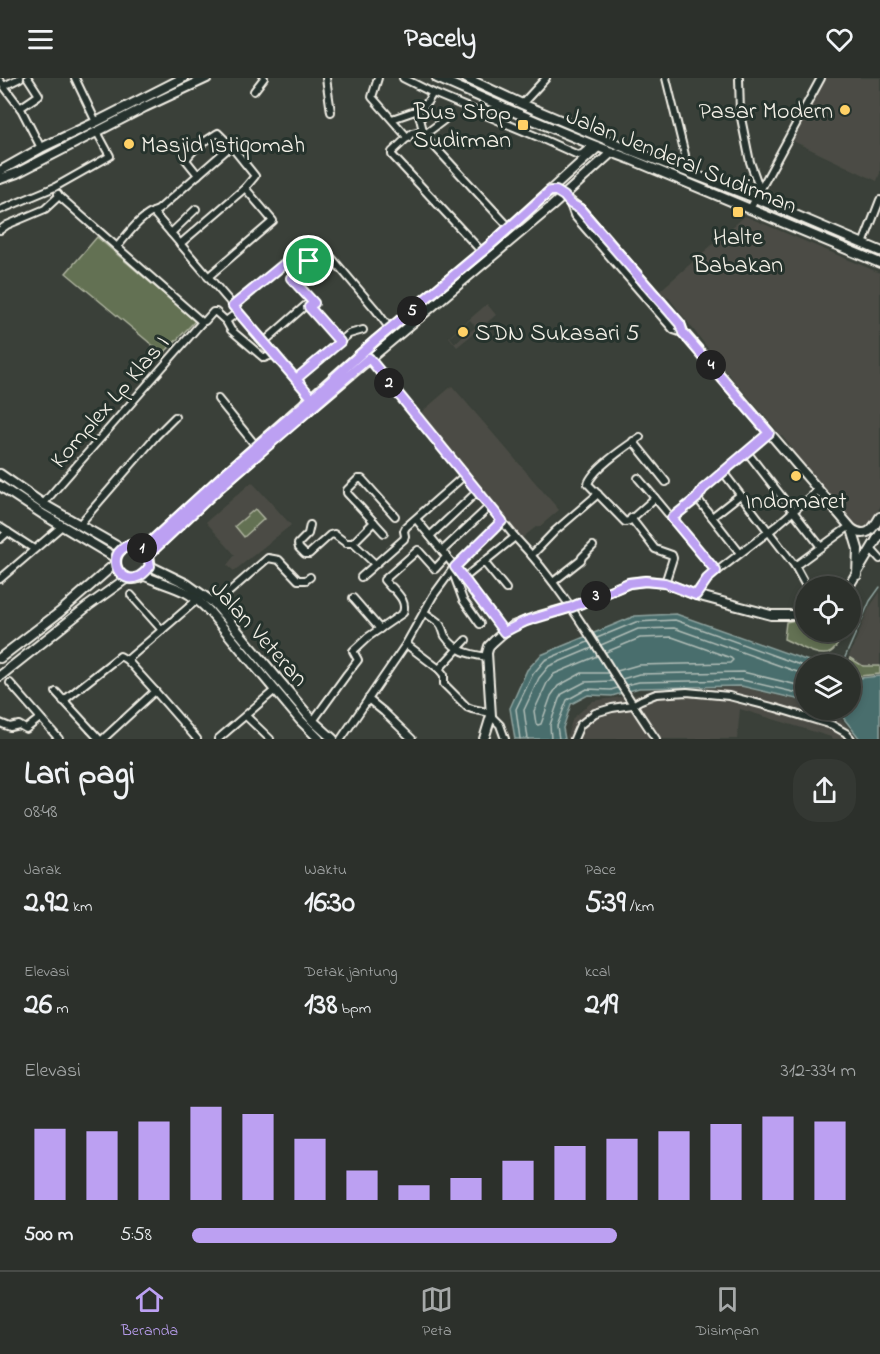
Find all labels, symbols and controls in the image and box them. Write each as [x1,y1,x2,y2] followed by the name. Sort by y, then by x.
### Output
[404,20,476,59] text: Pacely
[24,23,57,56] icon: menu
[823,23,856,56] icon: heart
[698,95,833,130] place label: Pasar Modern
[413,96,511,159] place label: Bus Stop Sudirman
[560,100,802,225] street label: Jalan Jenderal Sudirman
[838,103,852,117] marker: Pasar Modern
[516,118,530,132] marker: Bus Stop Sudirman
[141,129,305,164] place label: Masjid Istiqomah
[122,137,136,151] marker: Masjid Istiqomah
[731,205,745,219] marker: Halte Babakan
[692,221,783,284] place label: Halte Babakan
[283,235,334,286] pin
[292,244,325,277] icon: arrive
[397,296,427,326] pin: 5
[407,299,417,323] text: 5
[475,317,640,352] place label: SDN Sukasari 5
[456,325,470,339] marker: SDN Sukasari 5
[43,328,179,477] street label: Komplex Lp Klas I
[696,350,726,380] pin: 4
[708,353,714,377] text: 4
[374,368,404,398] pin: 2
[385,371,393,395] text: 2
[789,469,803,483] marker: Indomaret
[745,485,847,520] place label: Indomaret
[127,533,157,563] pin: 1
[139,536,145,560] text: 1
[201,574,316,696] street label: Jalan Veteran
[795,576,861,720] map controls
[795,576,861,642] button: locate
[581,581,611,611] pin: 3
[593,584,599,608] text: 3
[795,654,861,720] button: layers
[24,751,135,799] text: Lari pagi
[793,759,856,822] button: share
[24,798,58,827] text: 08:48
[24,858,61,882] text: Jarak
[304,858,347,882] text: Waktu
[585,858,616,882] text: Pace
[24,882,69,926] text: 2.92
[304,882,355,926] text: 16:30
[585,882,626,926] text: 5:39
[69,895,92,919] text: km
[626,895,654,919] text: /km
[24,960,69,984] text: Elevasi
[304,960,398,984] text: Detak jantung
[585,960,610,984] text: kcal
[24,984,52,1028] text: 26
[304,984,338,1028] text: 138
[585,984,618,1028] text: 219
[52,997,69,1021] text: m
[338,997,371,1021] text: bpm
[24,1057,81,1086] text: Elevasi
[780,1057,856,1086] text: 312–334 m
[24,1221,73,1250] text: 500 m
[120,1221,152,1250] text: 5:58
[121,1283,178,1343] tab: Beranda
[420,1283,453,1343] tab: Peta
[696,1283,759,1343] tab: Disimpan

